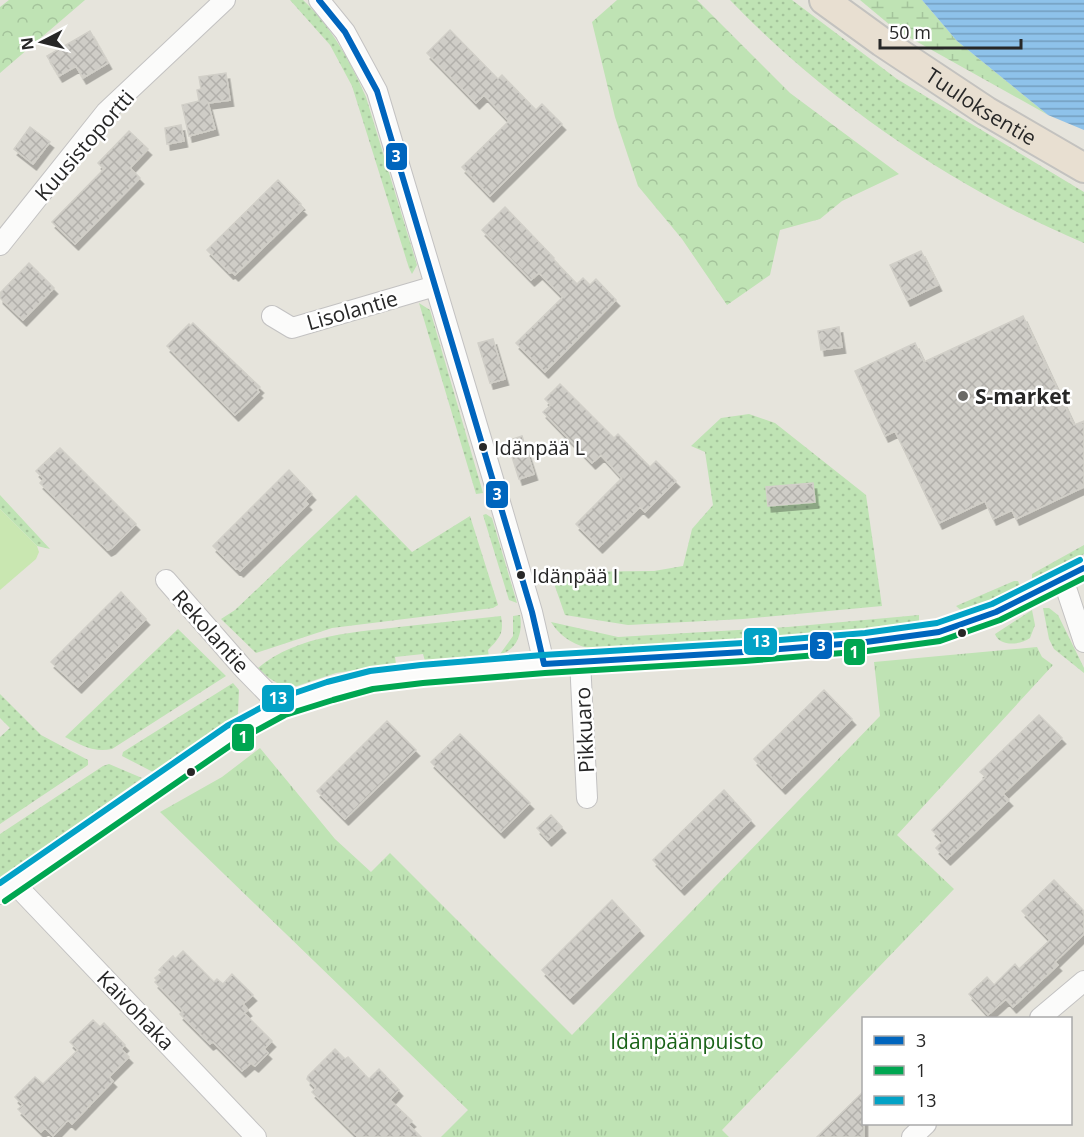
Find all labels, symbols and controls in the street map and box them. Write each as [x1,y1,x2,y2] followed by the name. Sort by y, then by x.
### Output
[12,12,72,72] north arrow
[880,12,1021,50] scale bar
[889,20,931,44] text: 50 m
[15,36,39,52] text: N
[921,61,1042,151] street label: Tuuloksentie
[28,84,140,206] street label: Kuusistoportti
[385,142,408,171] line badge: 3
[391,145,401,167] text: 3
[303,284,401,336] street label: Lisolantie
[975,382,1071,410] place label: S-market
[956,389,970,403] marker: S-market
[494,434,585,461] place label: Idänpää L
[477,441,489,453] marker: Idänpää L
[485,480,509,509] line badge: 3
[492,483,502,505] text: 3
[532,562,618,589] place label: Idänpää I
[515,569,527,581] marker: Idänpää I
[166,583,256,679] street label: Rekolantie
[743,627,778,656] line badge: 13
[956,627,968,639] unlabelled marker
[752,630,770,652] text: 13
[809,631,833,660] line badge: 3
[816,634,826,656] text: 3
[843,638,866,666] line badge: 1
[849,641,859,663] text: 1
[261,684,295,713] line badge: 13
[568,686,600,774] street label: Pikkuaro
[269,687,287,709] text: 13
[231,723,255,752] line badge: 1
[238,726,248,748] text: 1
[185,766,197,778] unlabelled marker
[91,964,181,1056] street label: Kaivohaka
[862,1017,1072,1125] legend
[610,1027,764,1055] park label: Idänpäänpuisto
[916,1028,926,1052] text: 3
[916,1058,926,1082] text: 1
[916,1088,937,1112] text: 13

